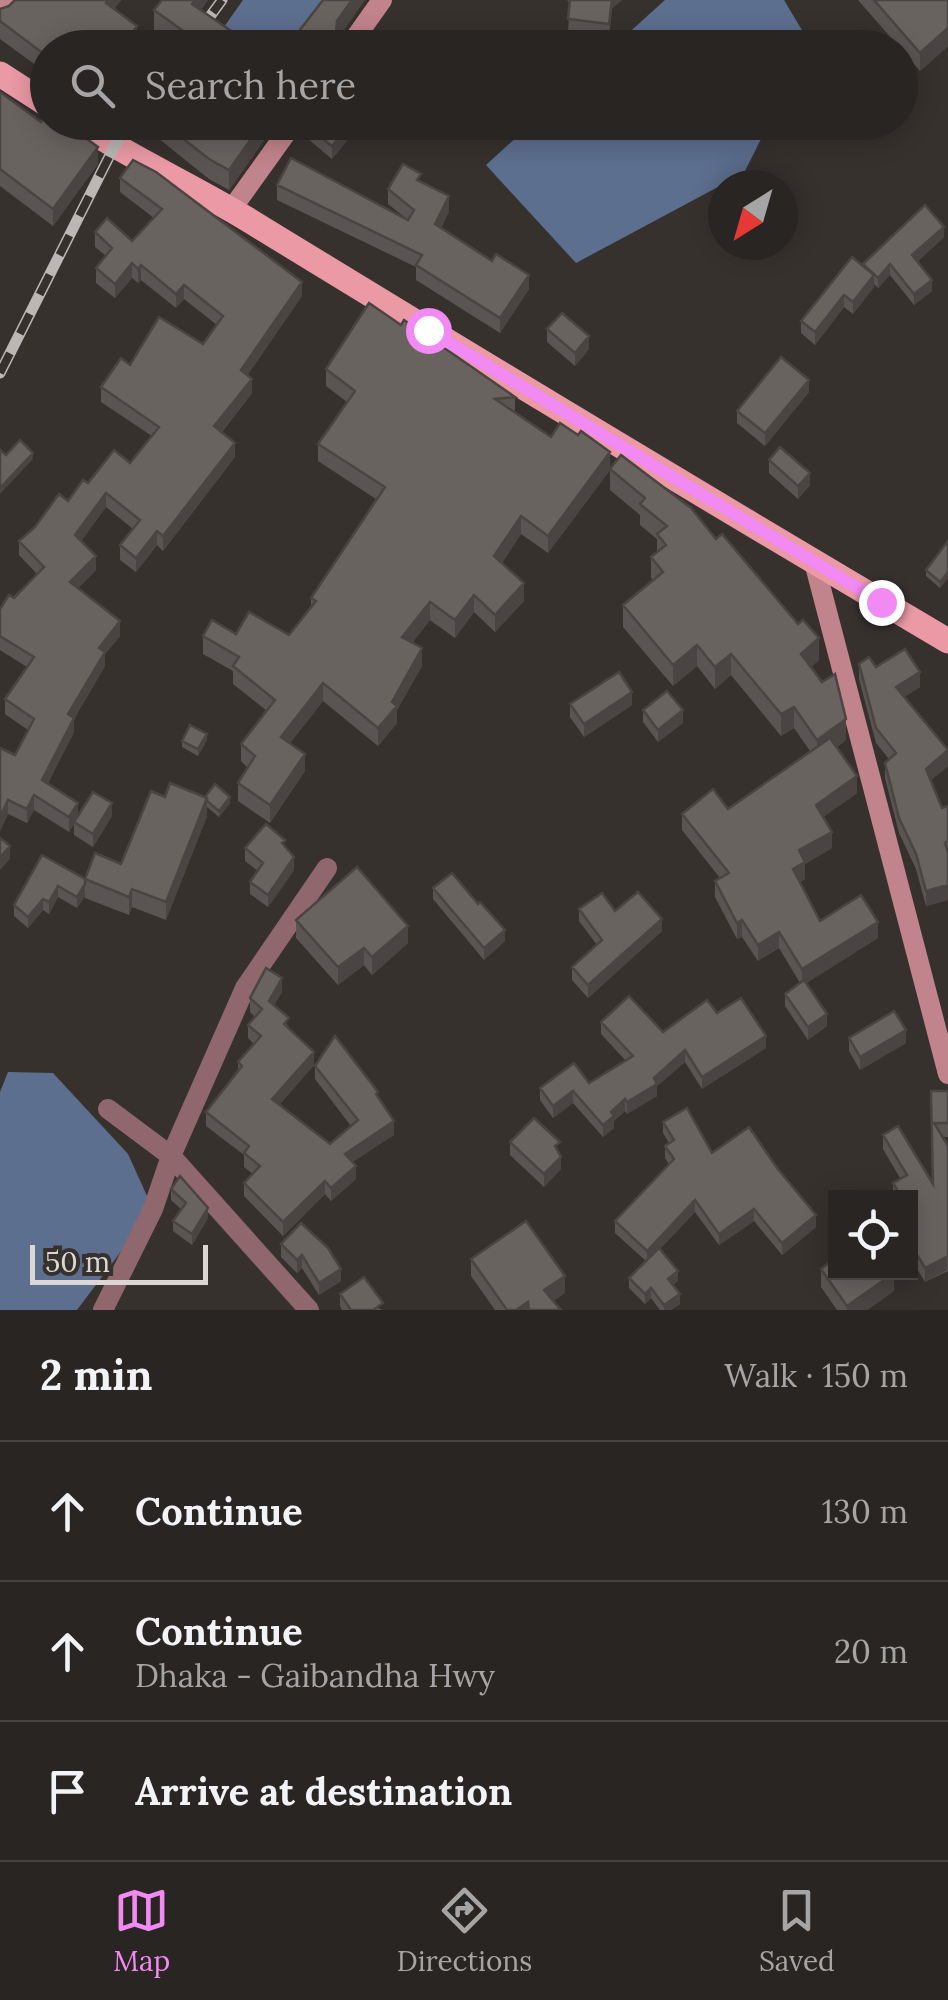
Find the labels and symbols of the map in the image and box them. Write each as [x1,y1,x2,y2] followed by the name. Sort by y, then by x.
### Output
[708,170,798,260] north arrow
[406,308,452,354] route start
[859,580,905,626] route end
[30,1240,208,1284] scale bar

